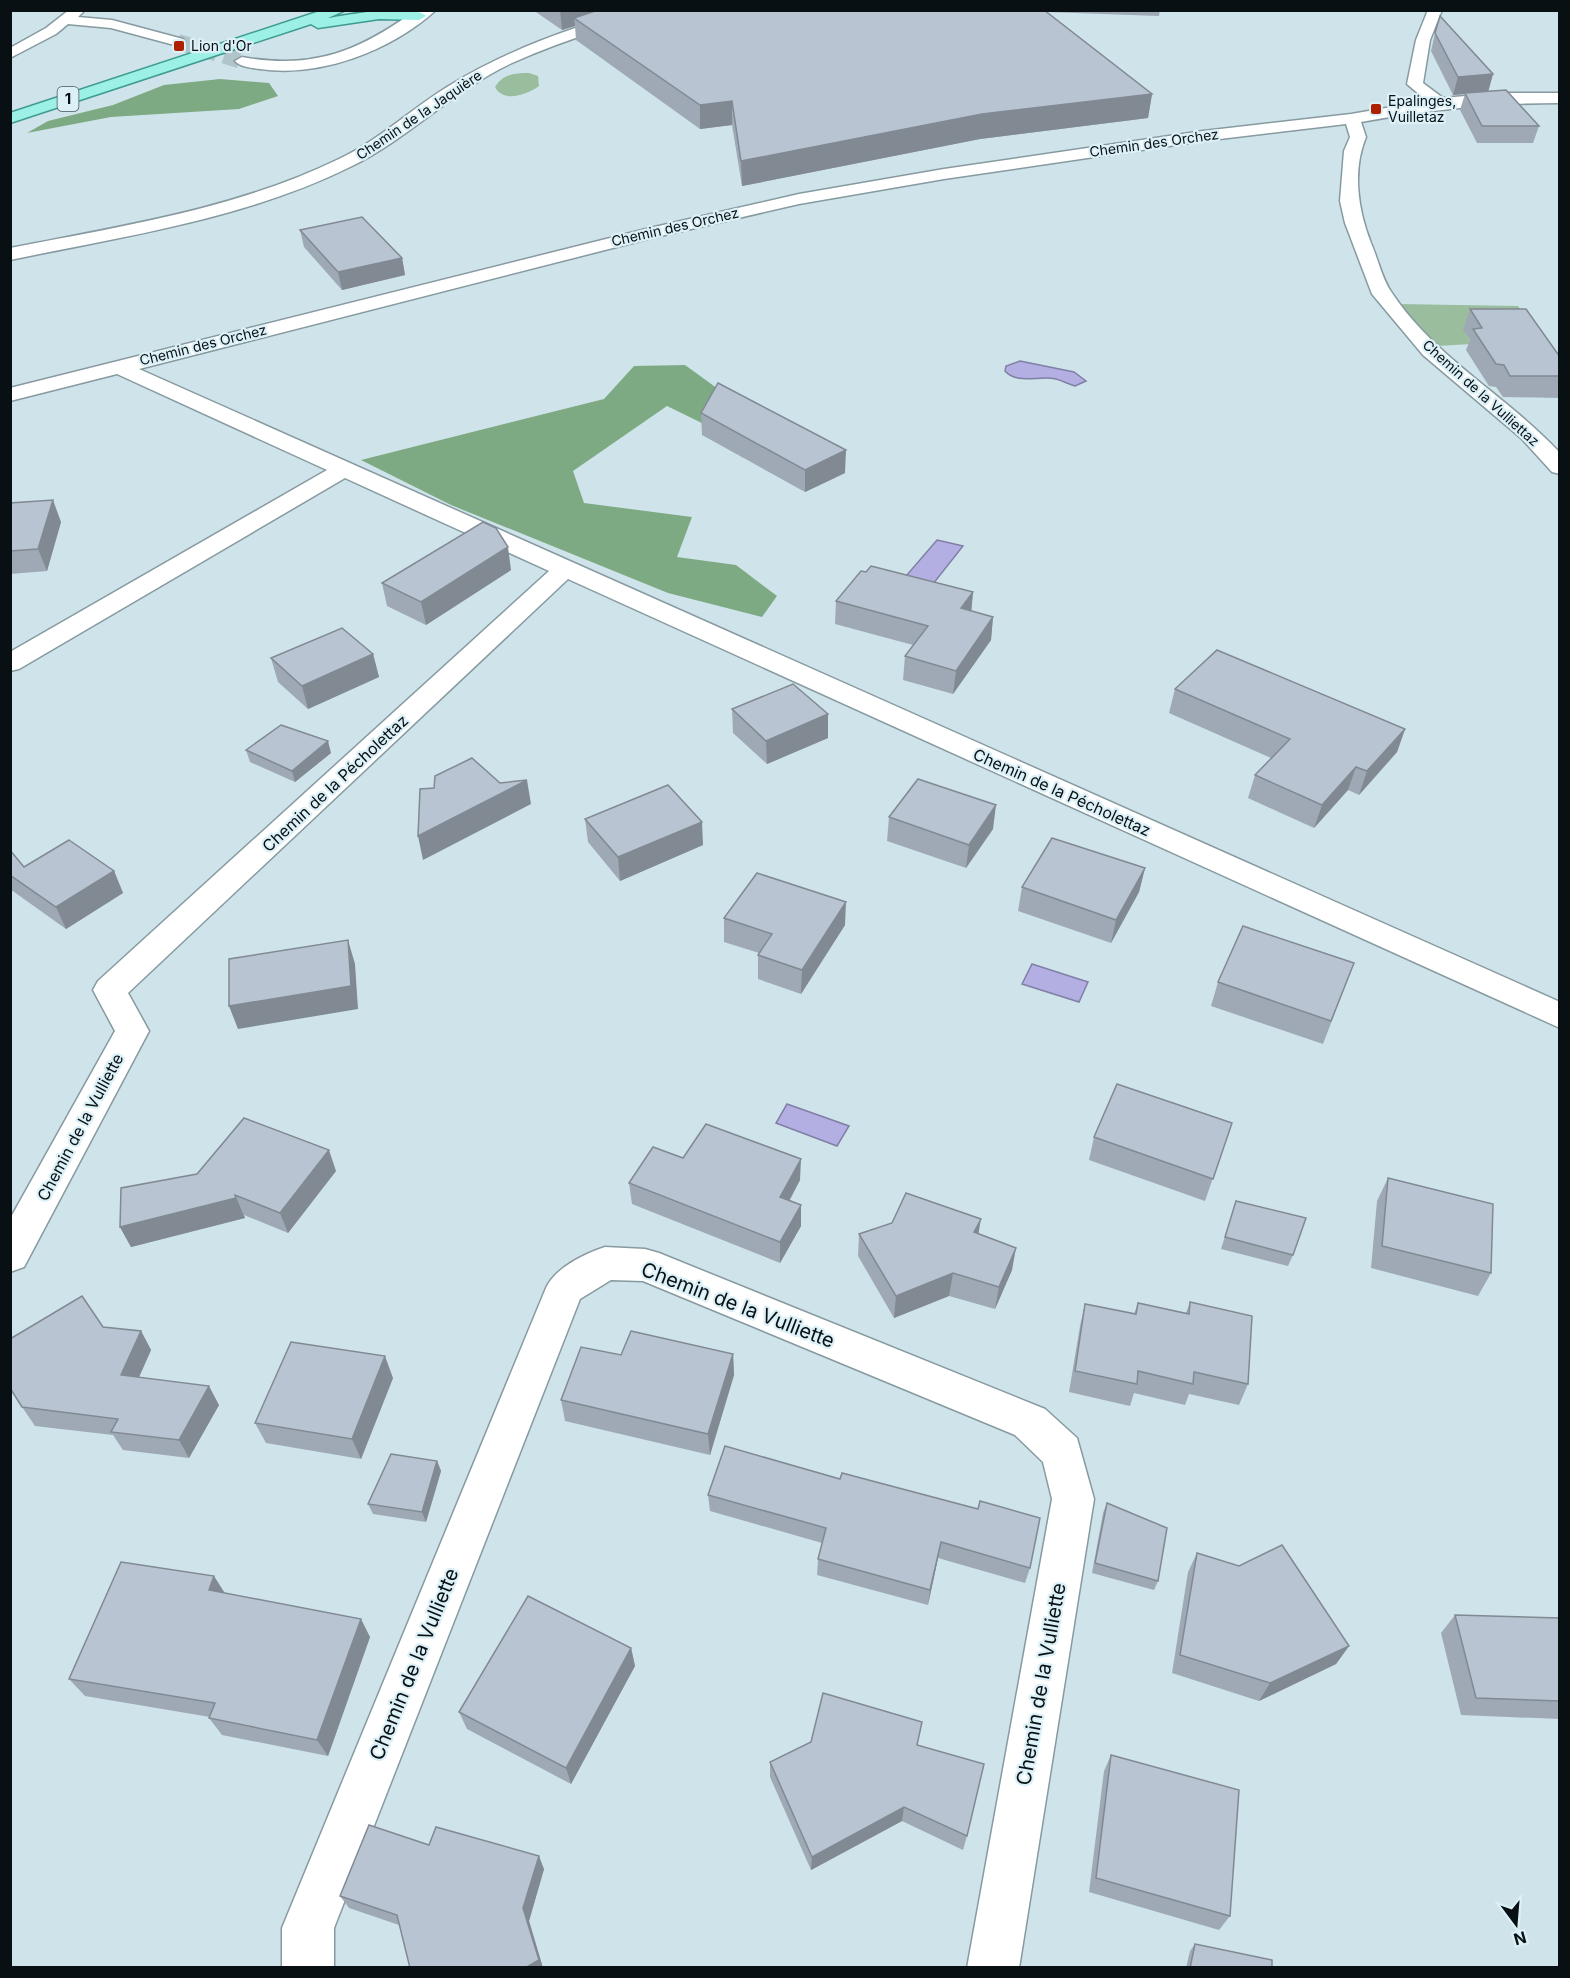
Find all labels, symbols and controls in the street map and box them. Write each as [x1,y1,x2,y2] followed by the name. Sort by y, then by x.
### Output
[191,37,252,54] place label: Lion d'Or
[172,39,186,53] marker: Lion d'Or
[353,66,485,163] street label: Chemin de la Jaquière
[58,87,78,111] road number: 1
[1388,92,1456,125] place label: Epalinges, Vuilletaz
[1369,102,1383,116] marker: Epalinges, Vuilletaz
[1088,125,1220,160] street label: Chemin des Orchez
[609,204,740,249] street label: Chemin des Orchez
[138,321,268,369] street label: Chemin des Orchez
[1419,336,1543,450] street label: Chemin de la Vulliettaz
[258,710,412,856] street label: Chemin de la Pécholettaz
[970,744,1154,840] street label: Chemin de la Pécholettaz
[33,1050,127,1204] street label: Chemin de la Vulliette
[638,1257,838,1353] street label: Chemin de la Vulliette
[364,1564,464,1764] street label: Chemin de la Vulliette
[1011,1581,1071,1787] street label: Chemin de la Vulliette
[1486,1894,1546,1954] north arrow
[1512,1927,1529,1950] text: N

